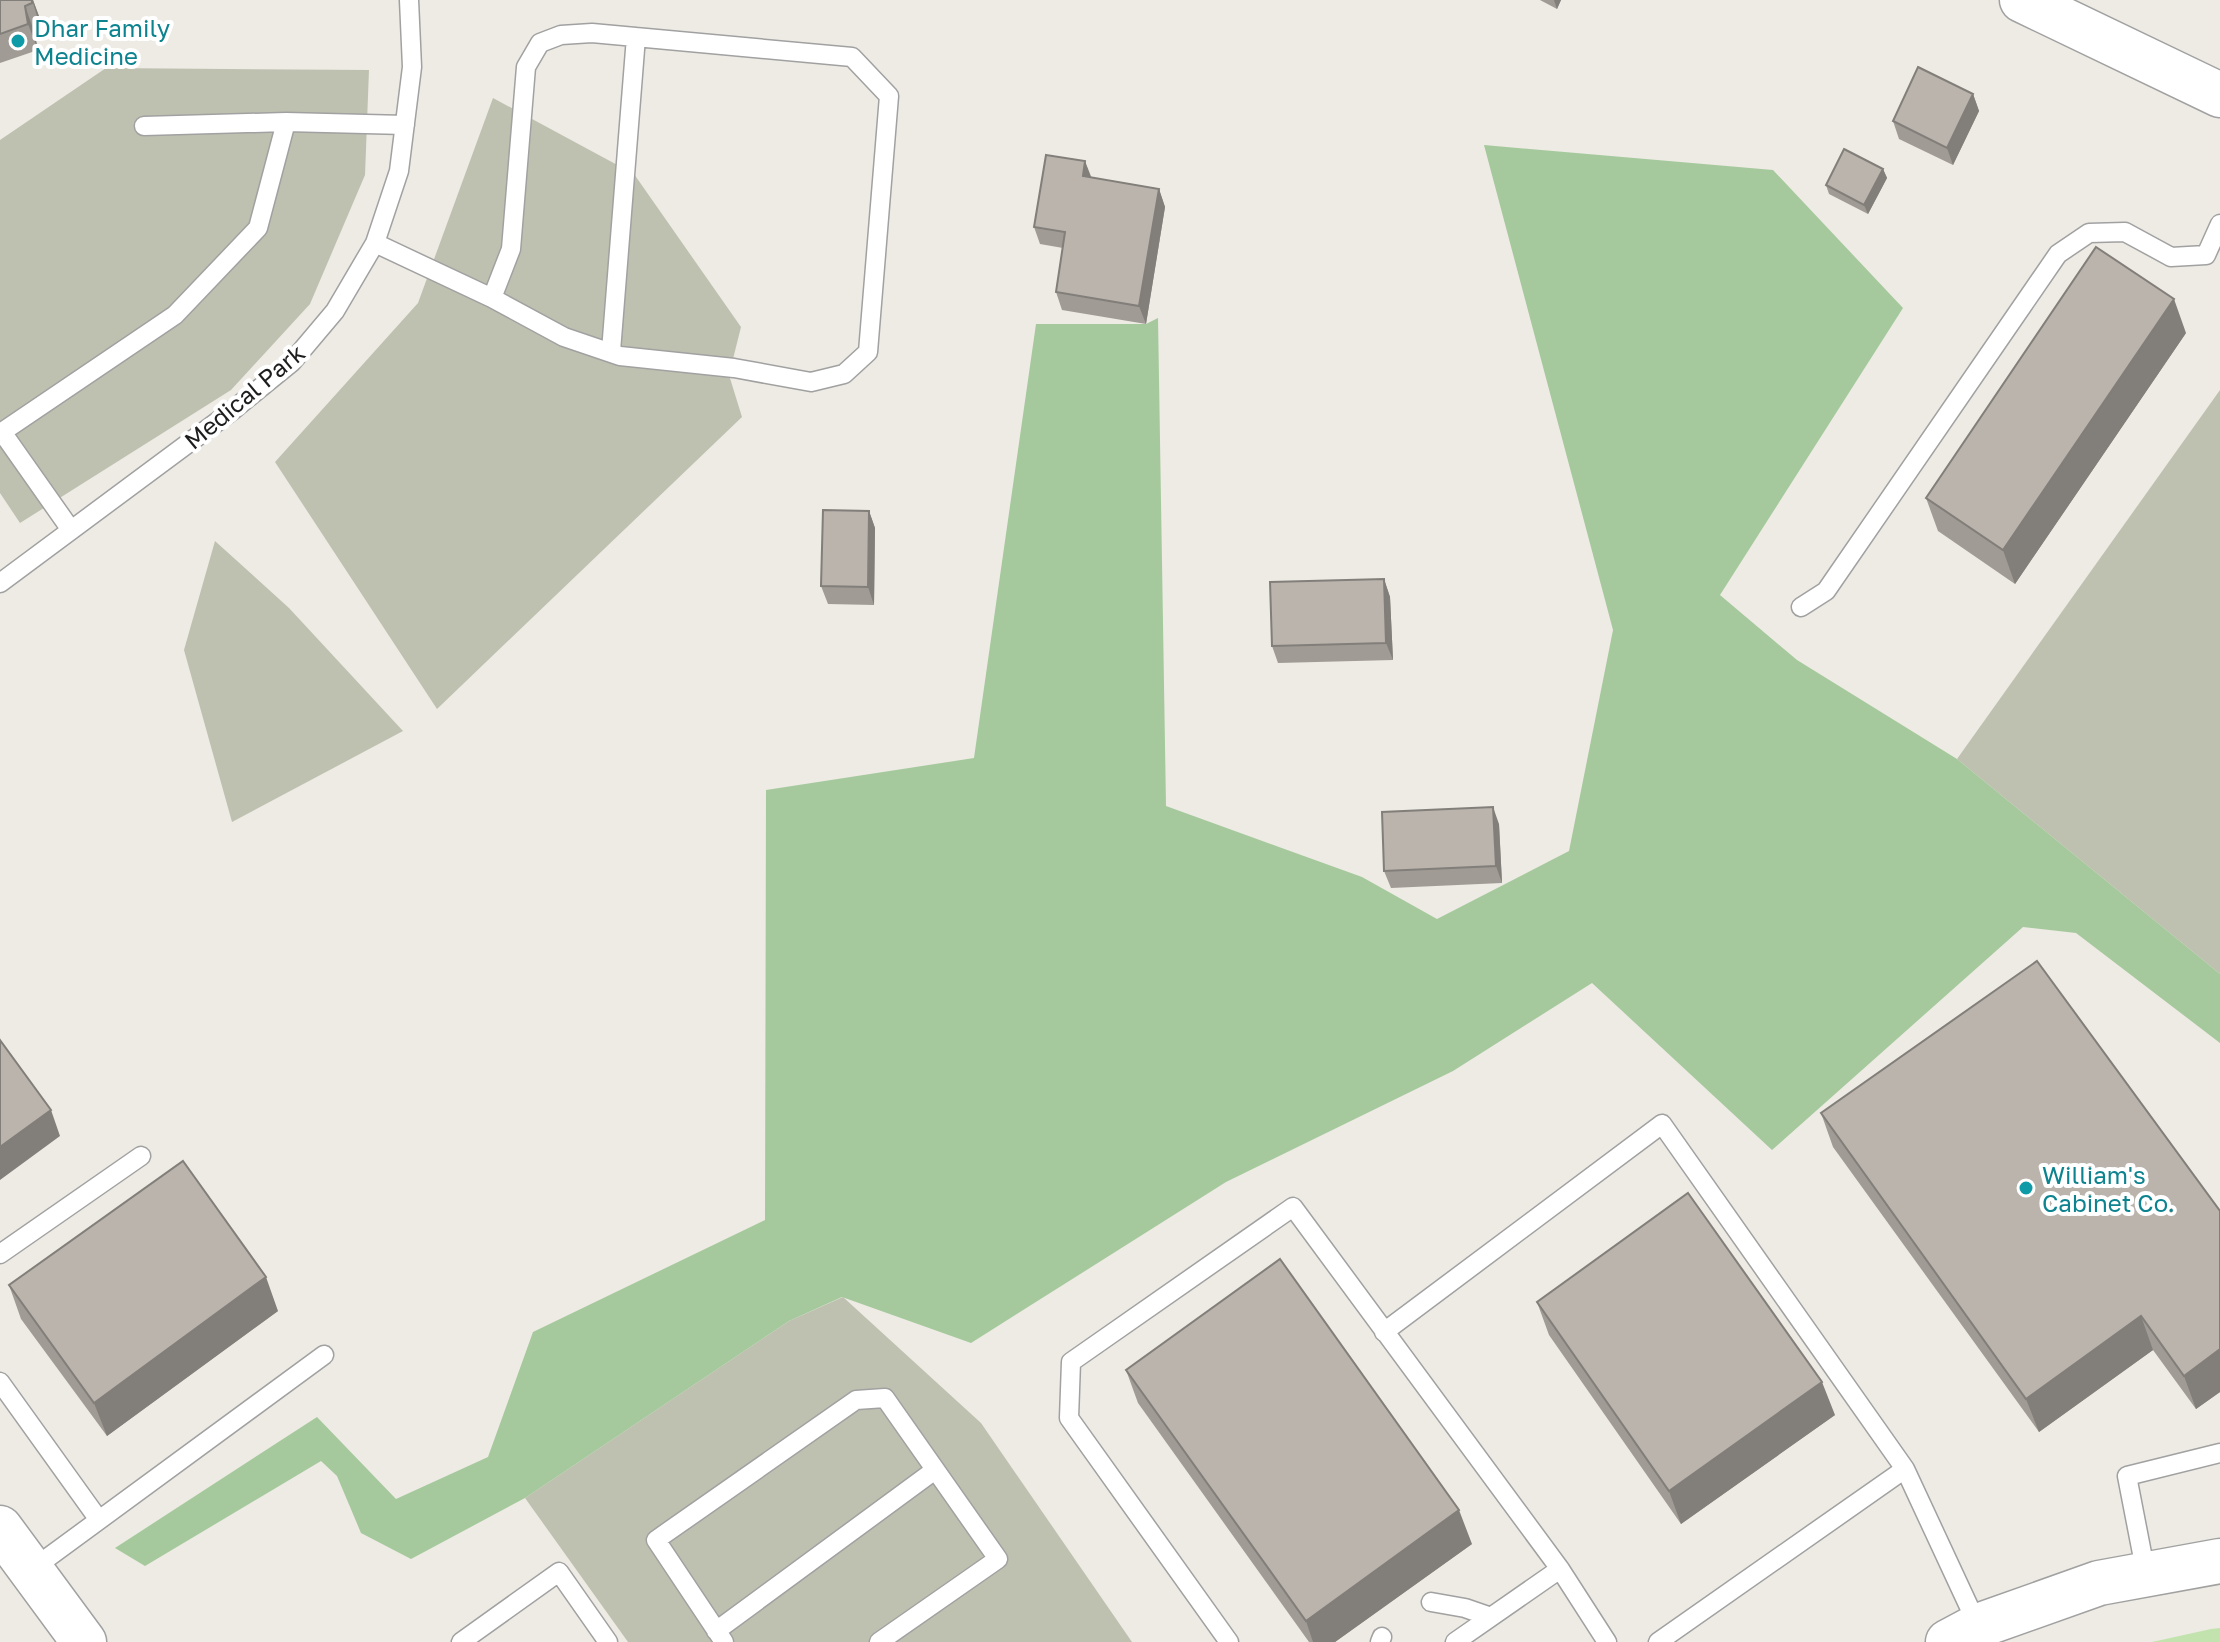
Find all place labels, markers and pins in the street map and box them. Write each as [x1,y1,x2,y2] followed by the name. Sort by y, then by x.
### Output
[34,13,170,70] place label: Dhar Family Medicine
[9,32,27,50] marker: Dhar Family Medicine
[2042,1160,2175,1217] place label: William's Cabinet Co.
[2017,1179,2035,1197] marker: William's Cabinet Co.

